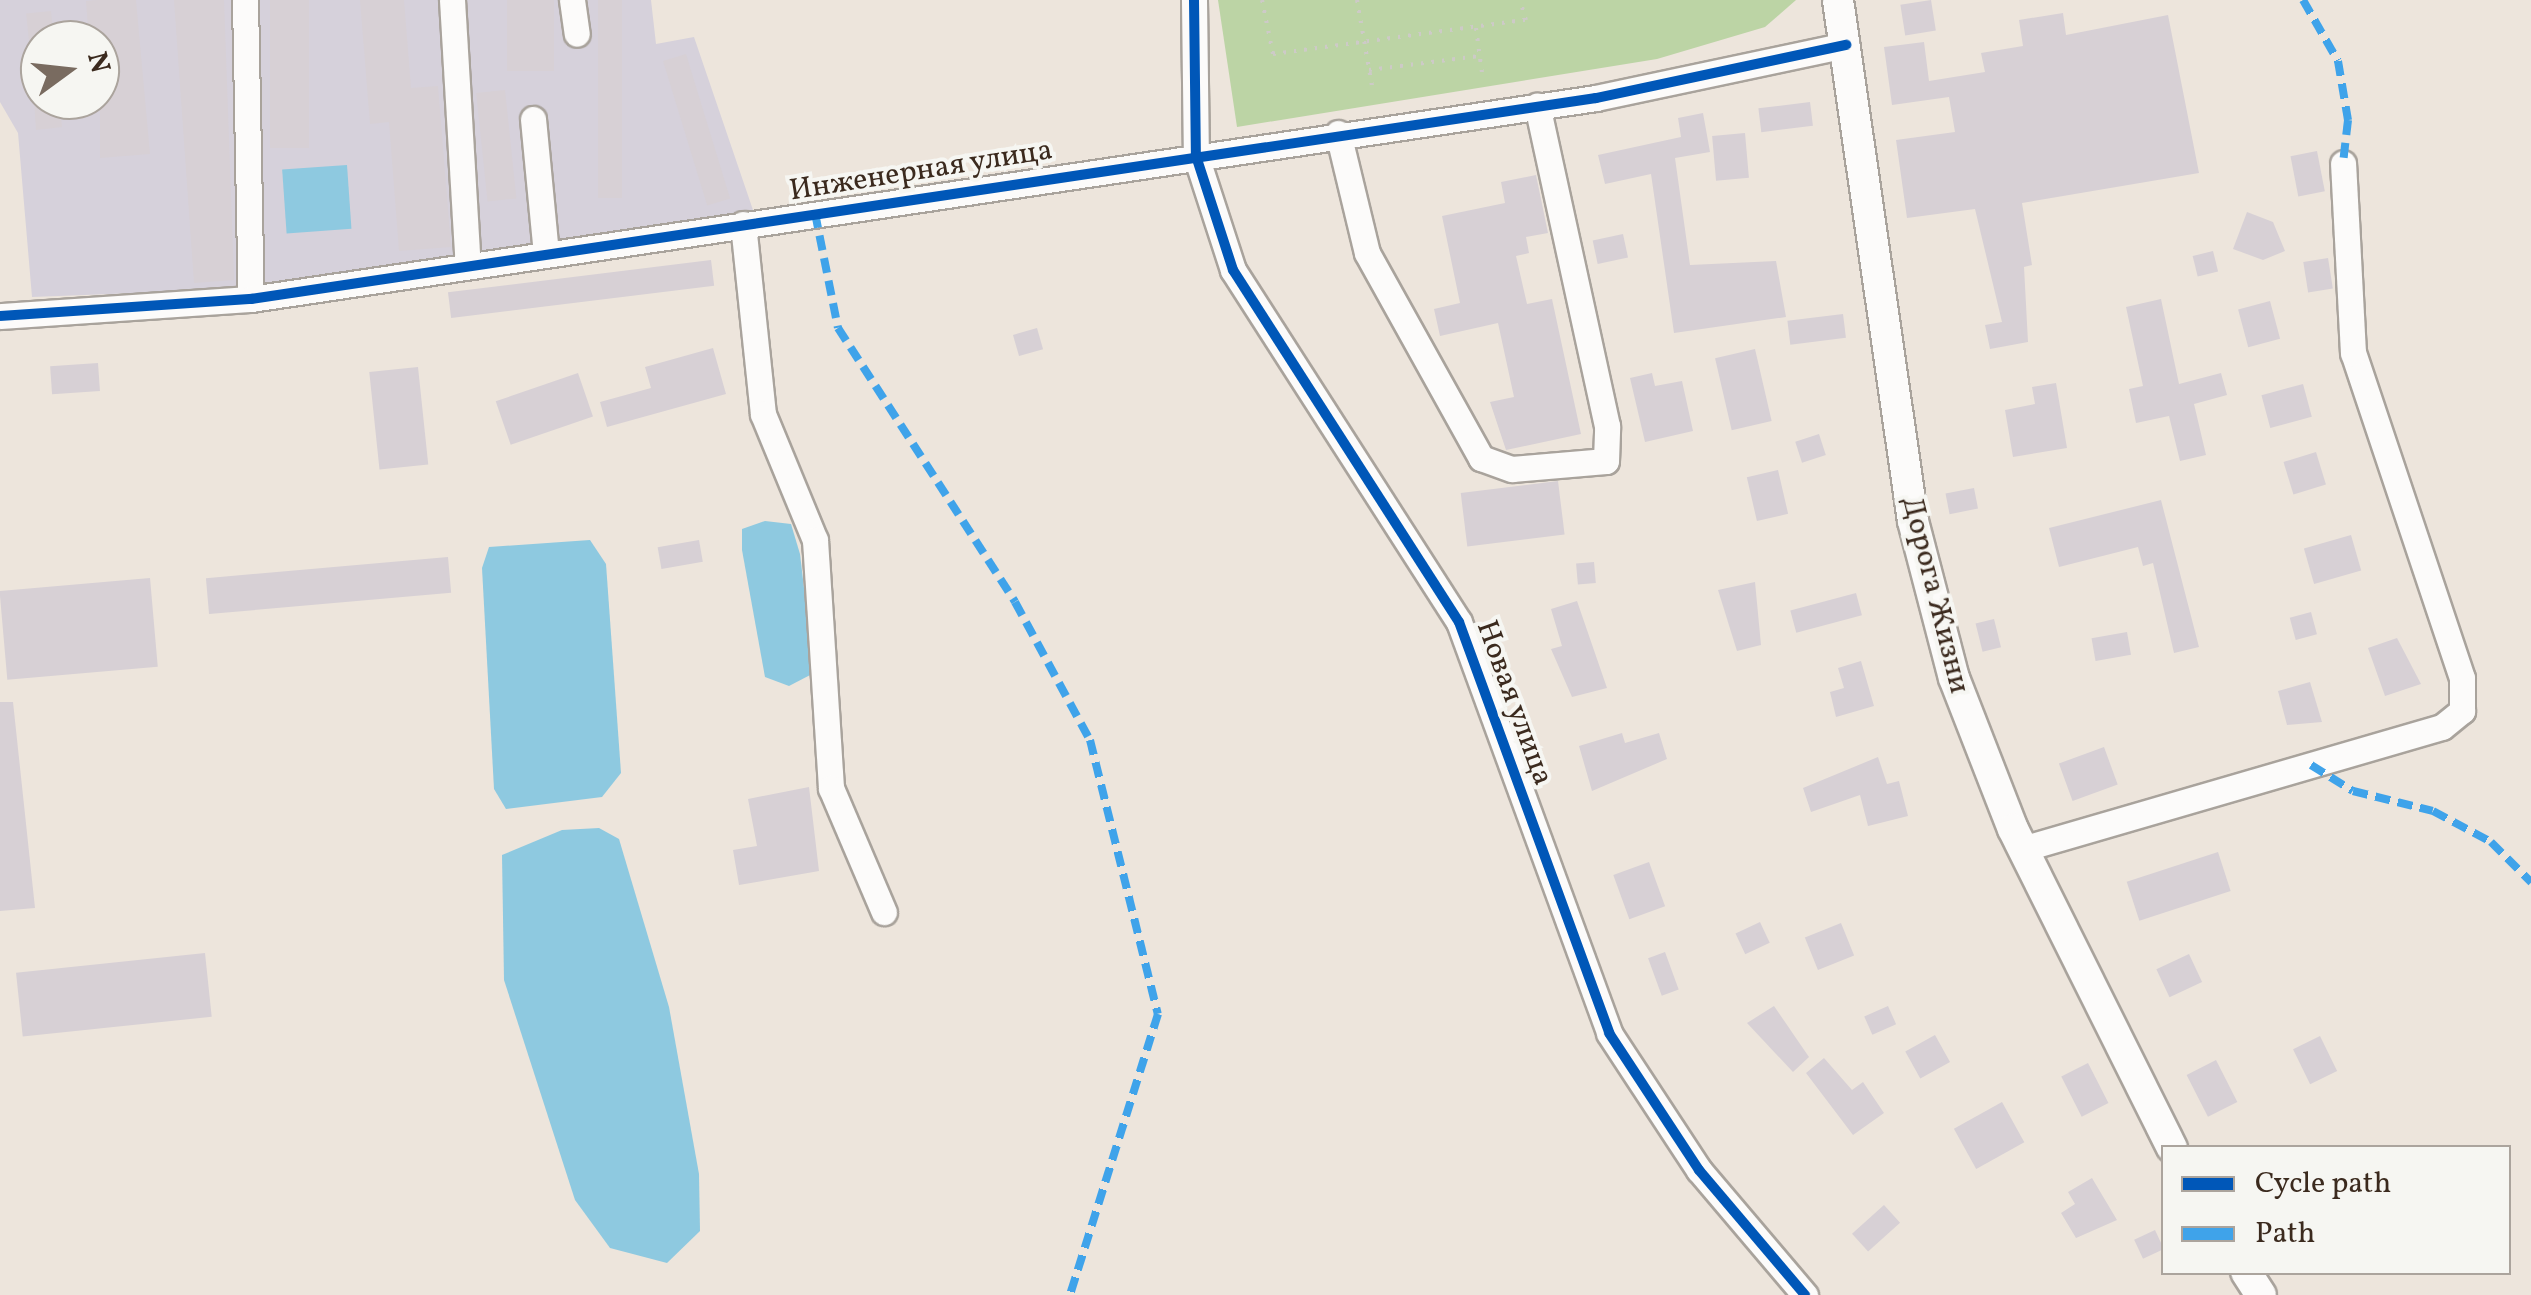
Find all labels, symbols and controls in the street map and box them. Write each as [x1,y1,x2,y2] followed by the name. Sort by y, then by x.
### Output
[20,20,120,120] north arrow
[76,48,119,77] text: N
[787,132,1055,210] street label: Инженерная улица
[1893,493,1977,697] street label: Дорога Жизни
[1467,615,1561,791] street label: Новая улица
[2161,1145,2511,1275] legend
[2255,1163,2391,1205] text: Cycle path
[2255,1213,2315,1255] text: Path

